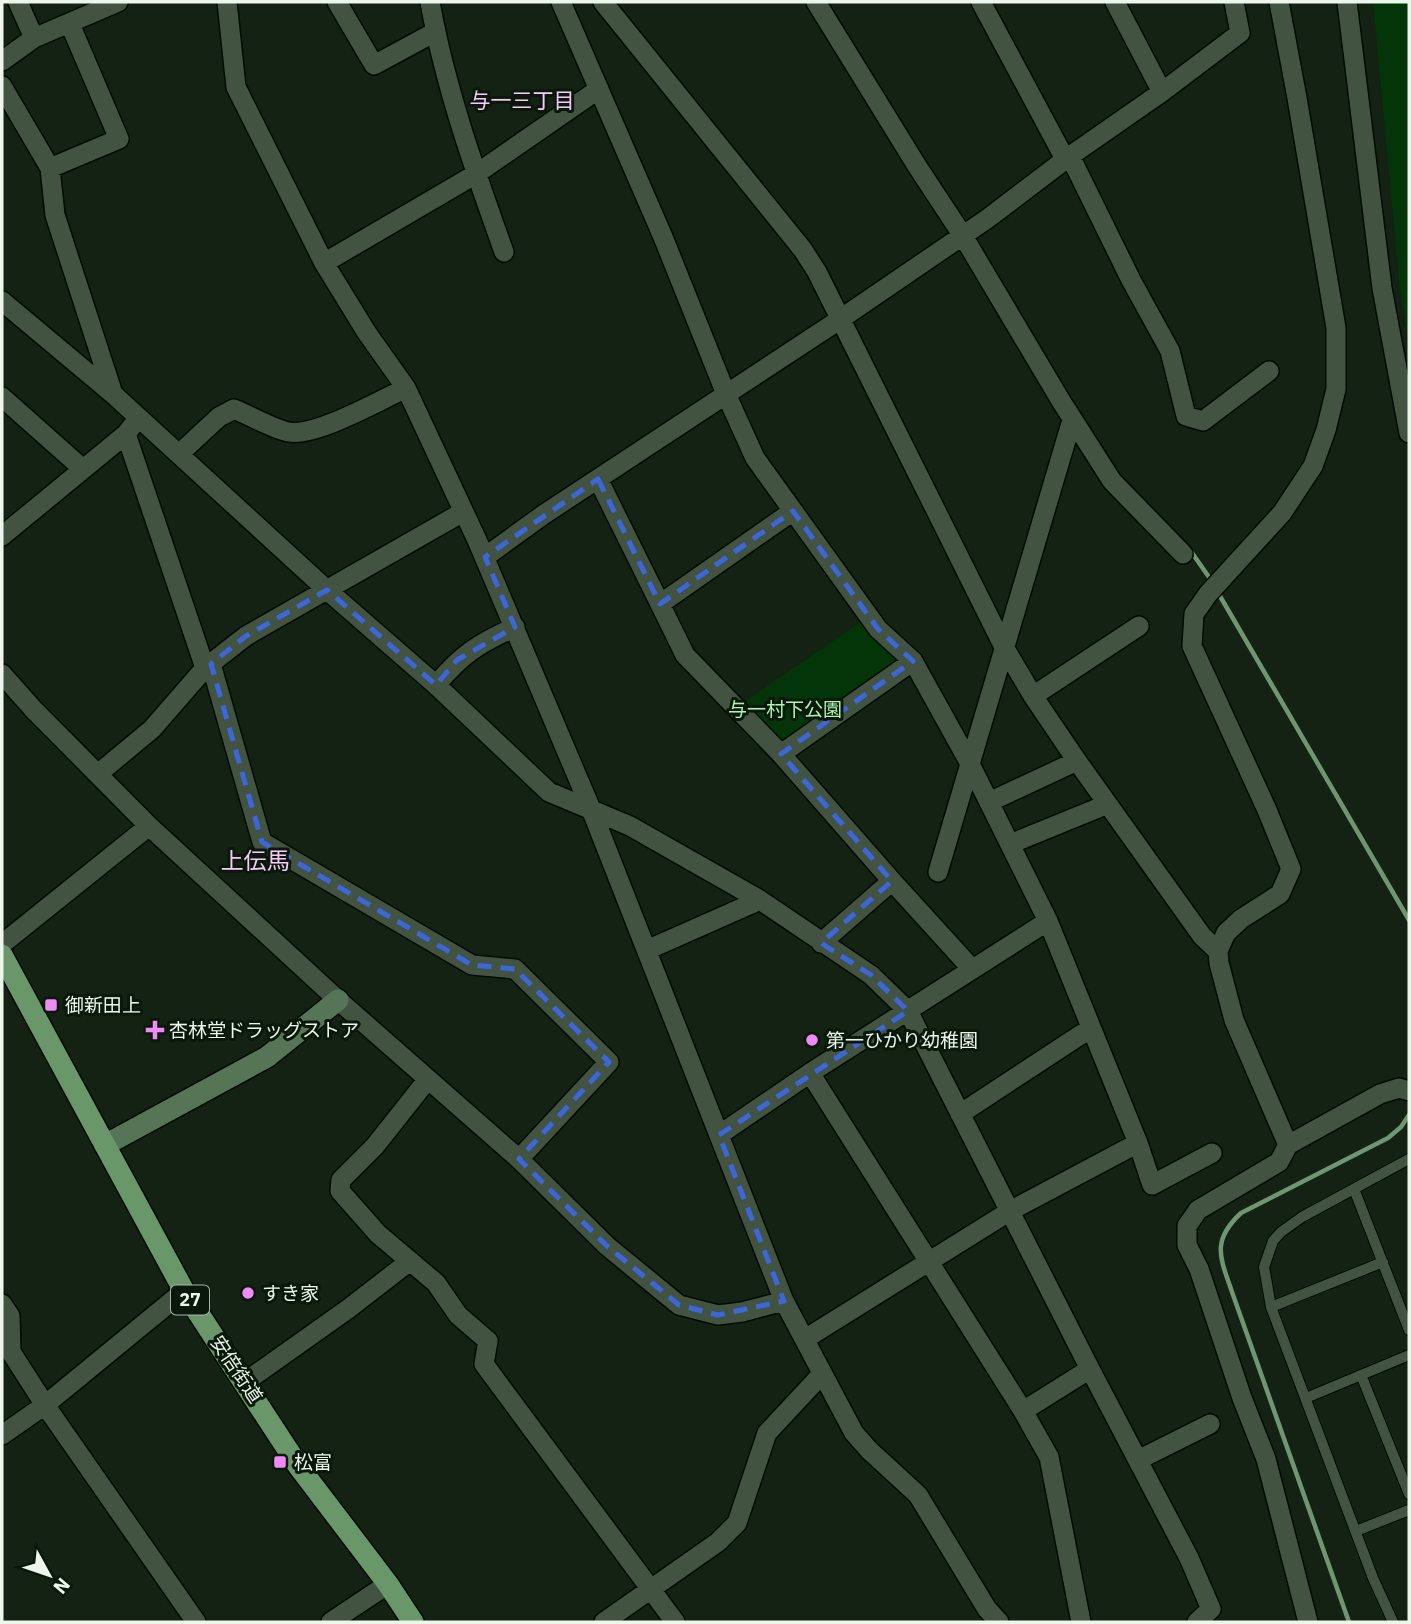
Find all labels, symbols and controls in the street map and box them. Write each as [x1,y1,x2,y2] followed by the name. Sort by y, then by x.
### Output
[470,86,575,114] district label: 与一三丁目
[728,697,842,721] park label: 与一村下公園
[221,845,290,875] district label: 上伝馬
[65,993,141,1017] place label: 御新田上
[43,997,59,1013] marker: 御新田上
[169,1018,359,1042] place label: 杏林堂ドラッグストア
[147,1022,163,1038] marker: 杏林堂ドラッグストア
[826,1028,978,1052] place label: 第一ひかり幼稚園
[804,1032,820,1048] marker: 第一ひかり幼稚園
[262,1281,319,1305] place label: すき家
[240,1285,256,1301] marker: すき家
[171,1286,209,1315] road number: 27
[206,1331,268,1407] street label: 安倍街道
[294,1450,332,1474] place label: 松富
[272,1454,288,1470] marker: 松富
[14,1540,84,1610] north arrow
[48,1573,76,1599] text: N

